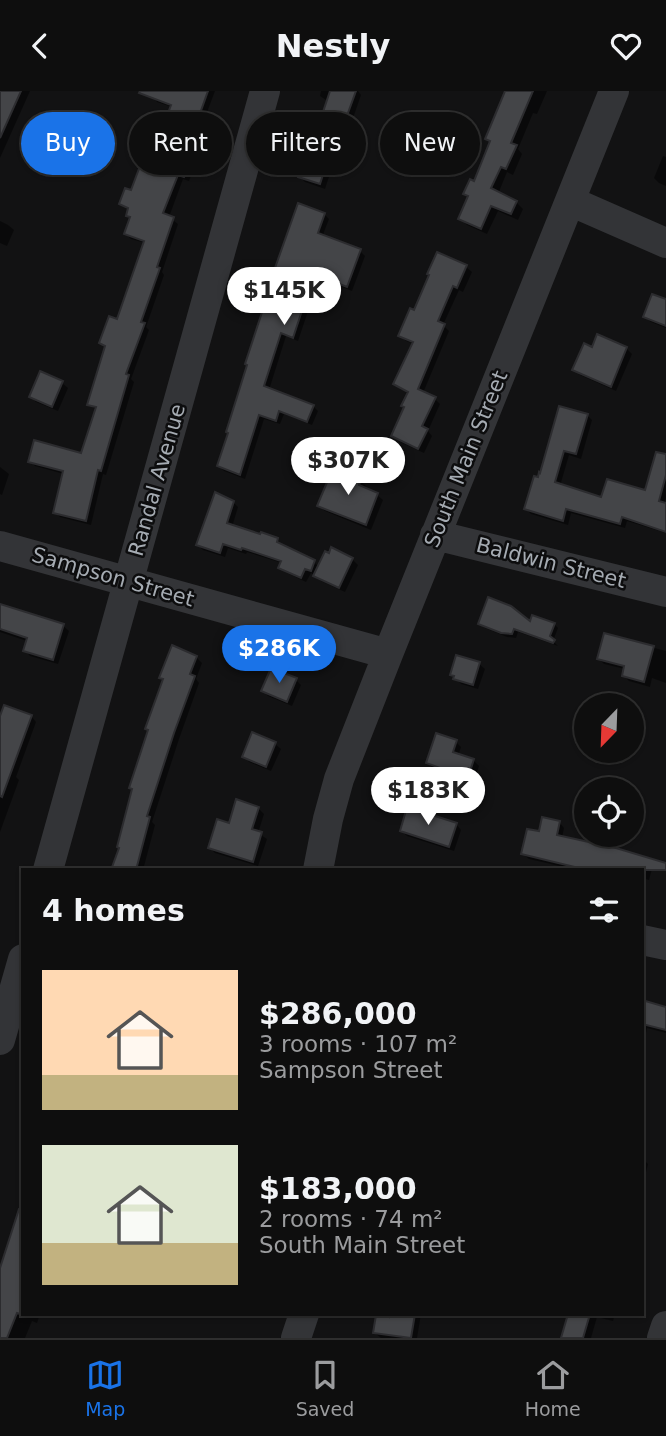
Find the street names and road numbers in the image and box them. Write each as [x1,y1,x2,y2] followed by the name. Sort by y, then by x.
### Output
[420,367,512,551] street label: South Main Street
[124,401,190,559] street label: Randal Avenue
[474,533,628,593] street label: Baldwin Street
[29,542,197,612] street label: Sampson Street

